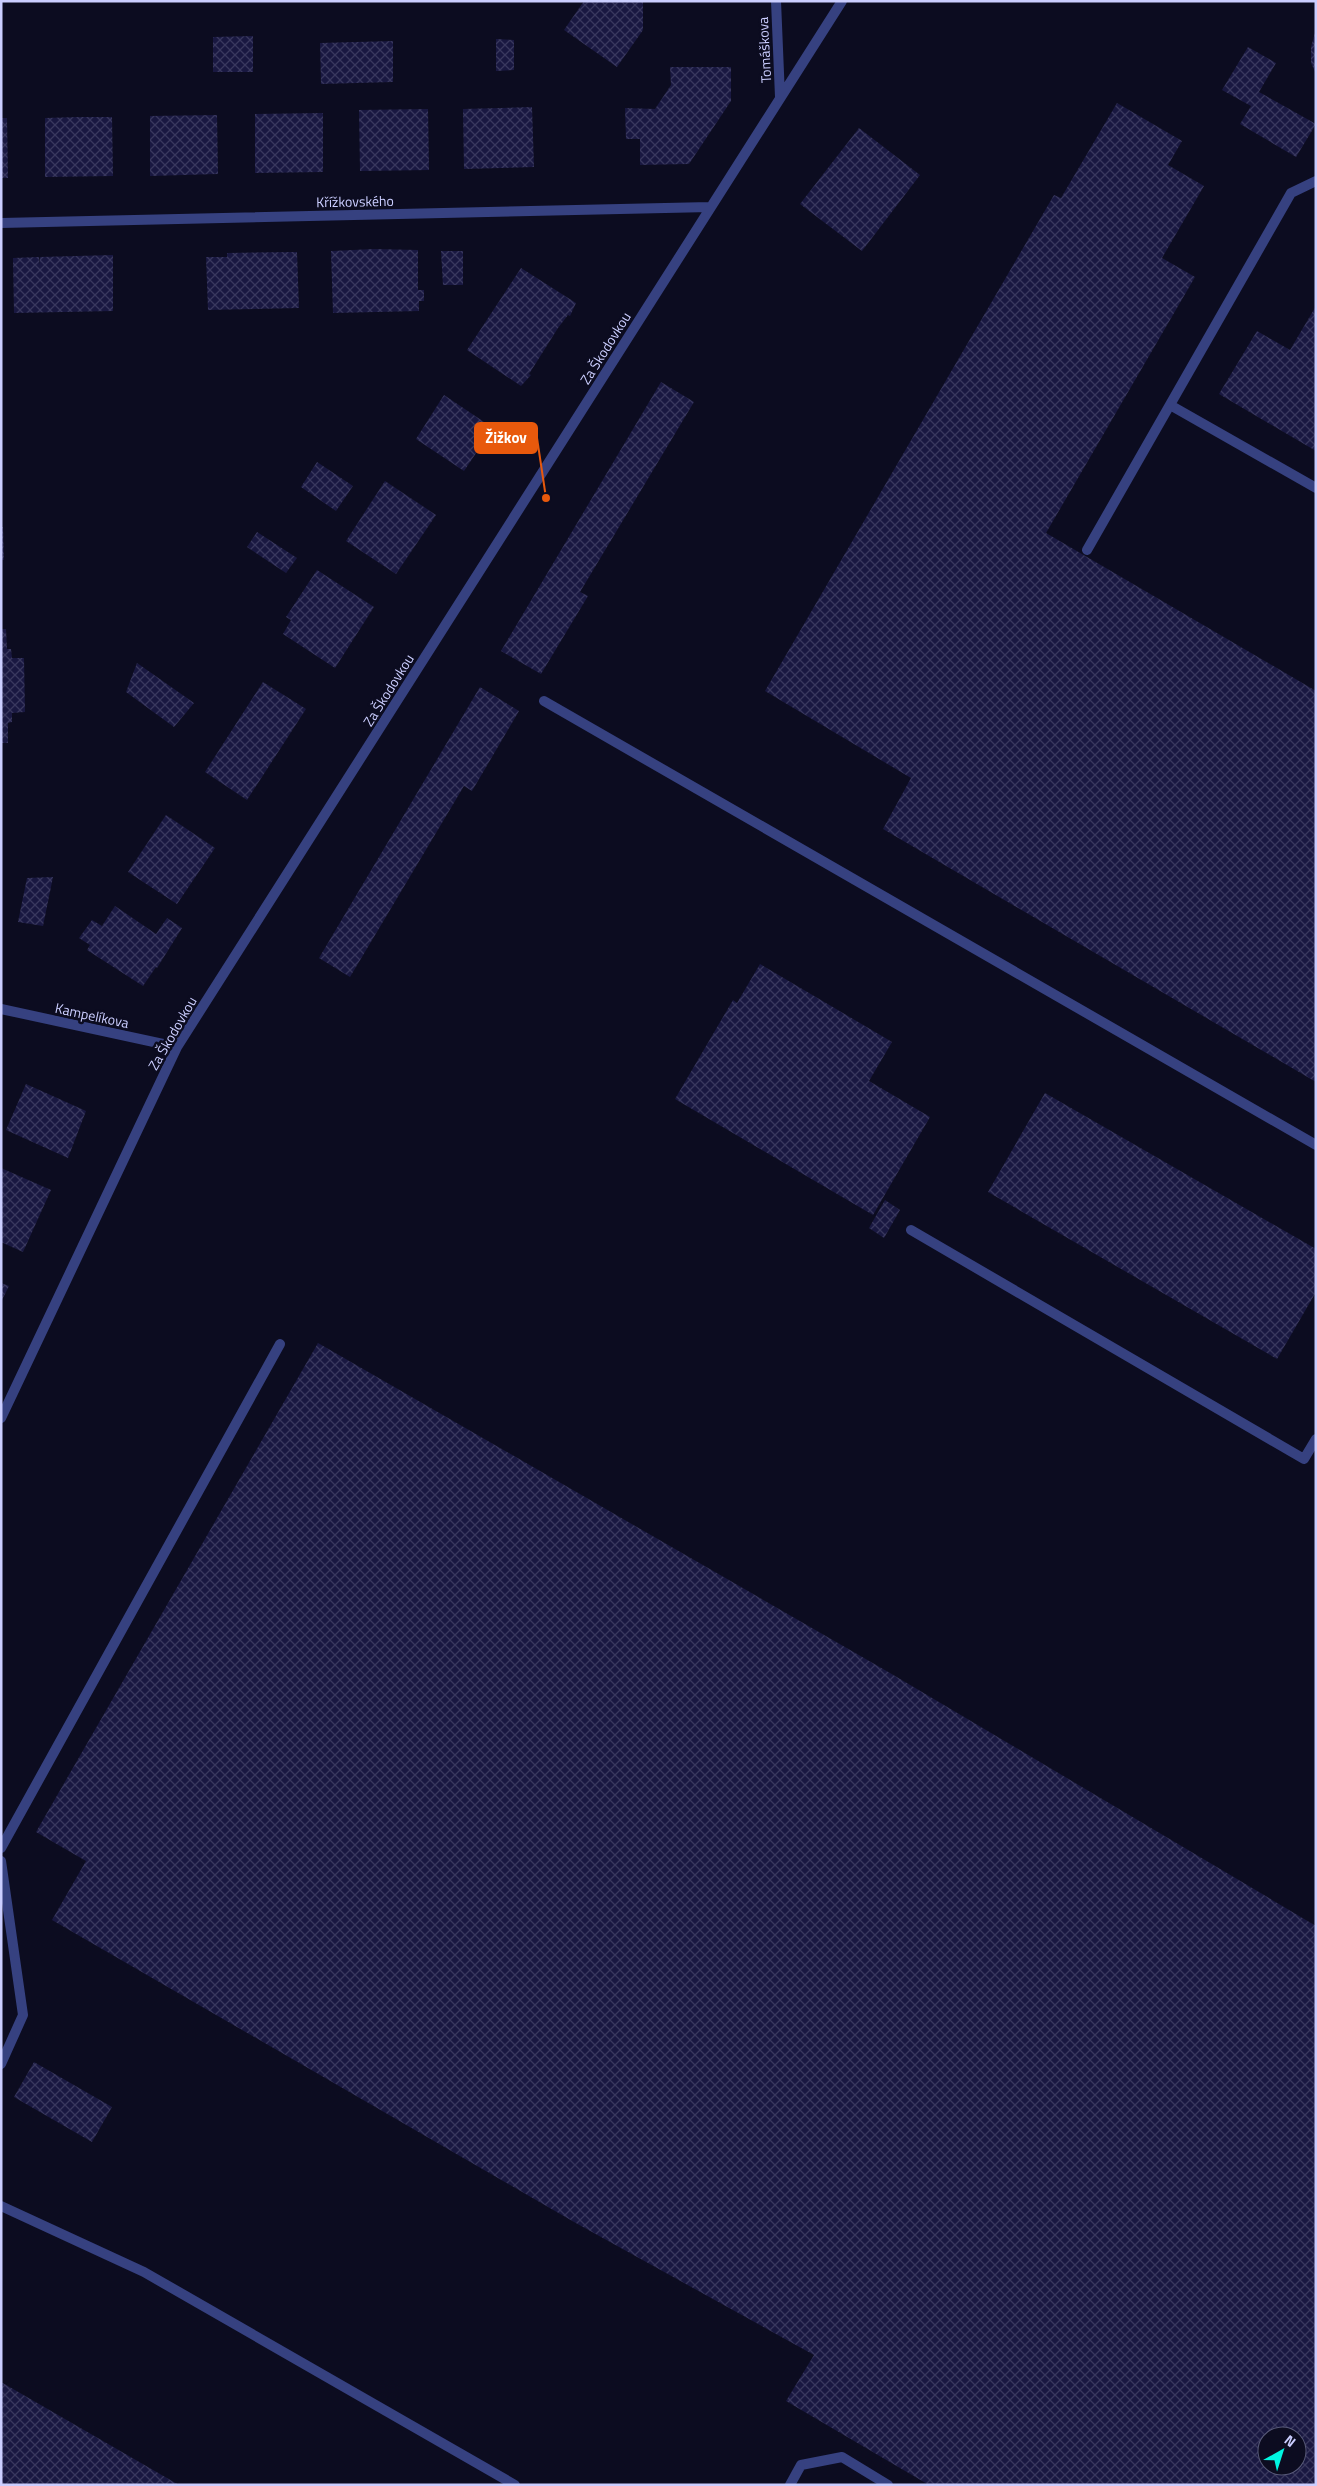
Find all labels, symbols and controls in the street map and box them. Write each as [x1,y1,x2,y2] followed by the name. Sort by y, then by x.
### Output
[752,16,776,84] street label: Tomáškova
[316,190,394,212] street label: Křížkovského
[574,308,636,388] street label: Za Škodovkou
[475,423,537,453] callout: Žižkov
[485,426,527,449] text: Žižkov
[357,650,419,730] street label: Za Škodovkou
[142,992,202,1074] street label: Za Škodovkou
[53,997,131,1033] street label: Kampelíkova
[1257,2426,1307,2476] north arrow
[1280,2429,1301,2452] text: N

